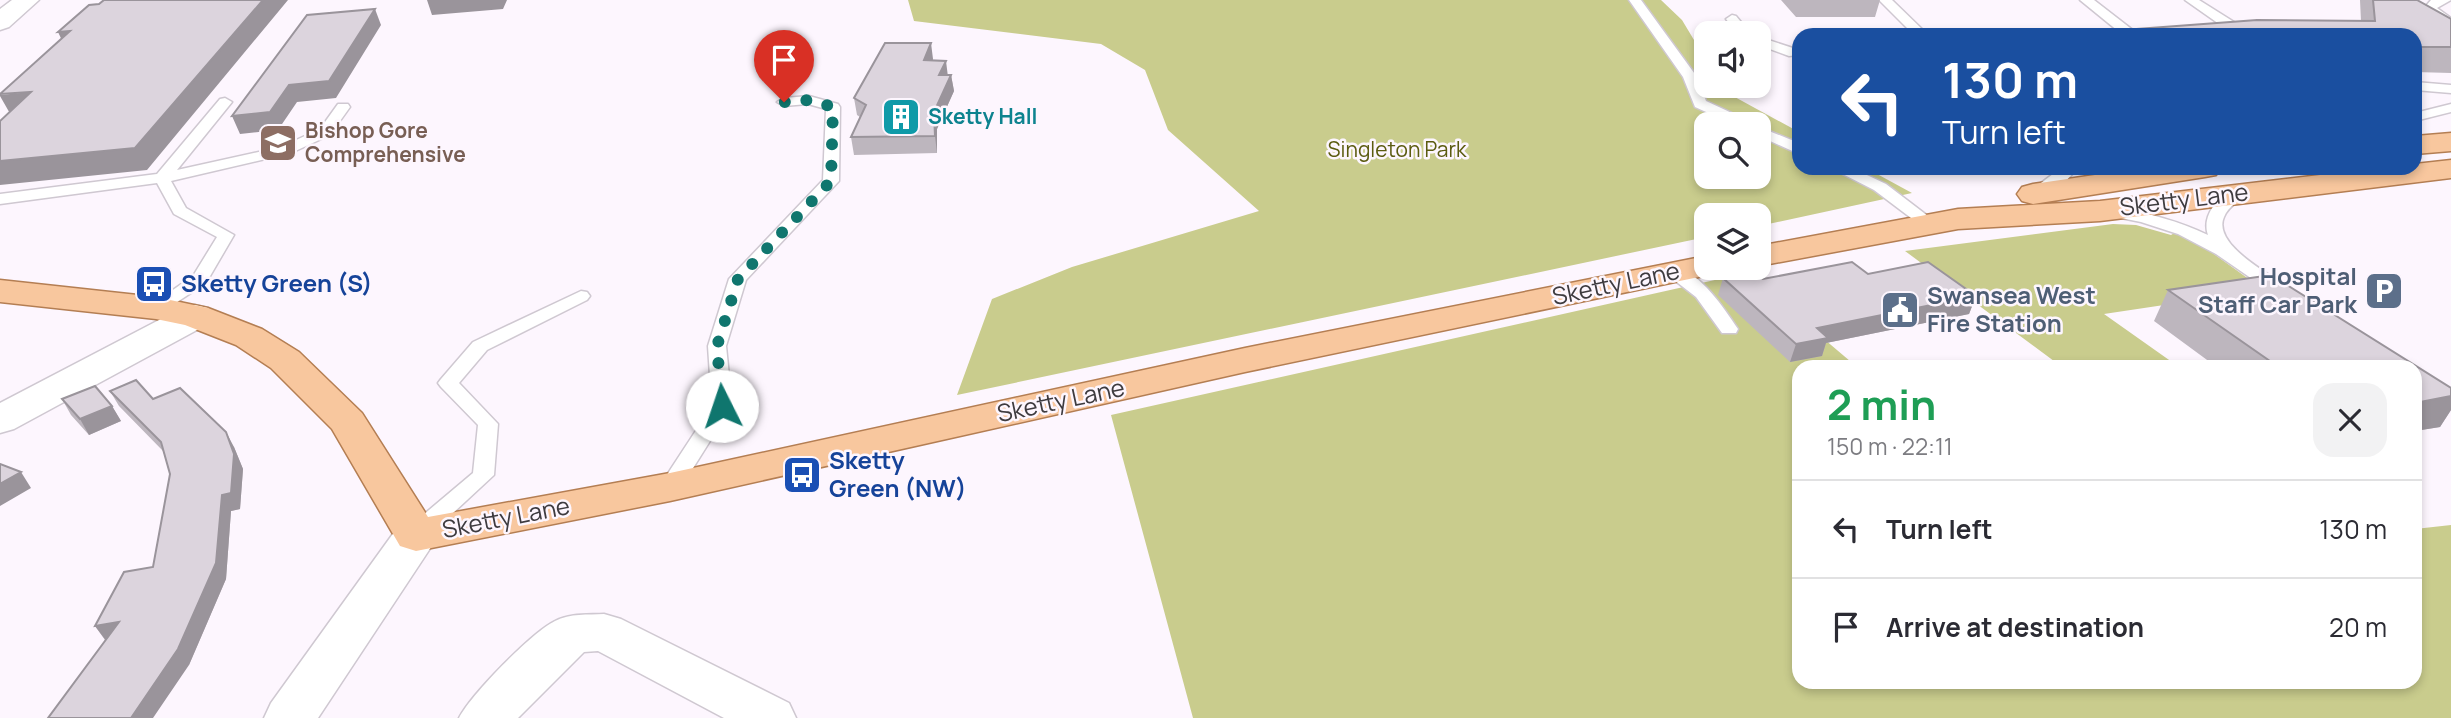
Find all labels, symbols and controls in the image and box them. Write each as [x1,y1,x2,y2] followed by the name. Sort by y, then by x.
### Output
[1694,21,1771,280] map controls
[1694,21,1771,98] button: sound
[754,30,814,102] pin
[765,41,803,79] icon: arrive
[1942,46,2078,113] text: 130 m
[1827,56,1918,147] icon: left
[880,96,922,138] building icon: Sketty Hall
[928,102,1037,130] place label: Sketty Hall
[1942,110,2066,154] text: Turn left
[1694,112,1771,189] button: search
[305,116,466,168] place label: Bishop Gore Comprehensive
[257,122,299,164] school or university icon: Bishop Gore Comprehensive
[1328,135,1467,163] park label: Singleton Park
[2118,174,2250,223] street label: Sketty Lane
[1694,203,1771,280] button: layers
[1549,253,1682,312] street label: Sketty Lane
[2198,259,2358,320] place label: Hospital Staff Car Park
[133,263,175,305] bus stop icon: Sketty Green (S)
[181,266,373,299] place label: Sketty Green (S)
[2363,270,2405,312] parking icon: Hospital Staff Car Park
[1927,278,2096,339] place label: Swansea West Fire Station
[1879,289,1921,331] public building icon: Swansea West Fire Station
[685,369,759,443] position arrow
[994,370,1127,429] street label: Sketty Lane
[1827,375,1936,433] text: 2 min
[2313,383,2387,457] button: close
[1827,430,1953,462] text: 150 m · 22:11
[829,443,967,504] place label: Sketty Green (NW)
[781,454,823,496] bus stop icon: Sketty Green (NW)
[439,488,572,545] street label: Sketty Lane
[1827,510,1865,548] icon: left
[1886,511,1993,547] text: Turn left
[2319,511,2387,547] text: 130 m
[1827,608,1865,646] icon: arrive
[1886,609,2144,645] text: Arrive at destination
[2329,609,2387,645] text: 20 m

